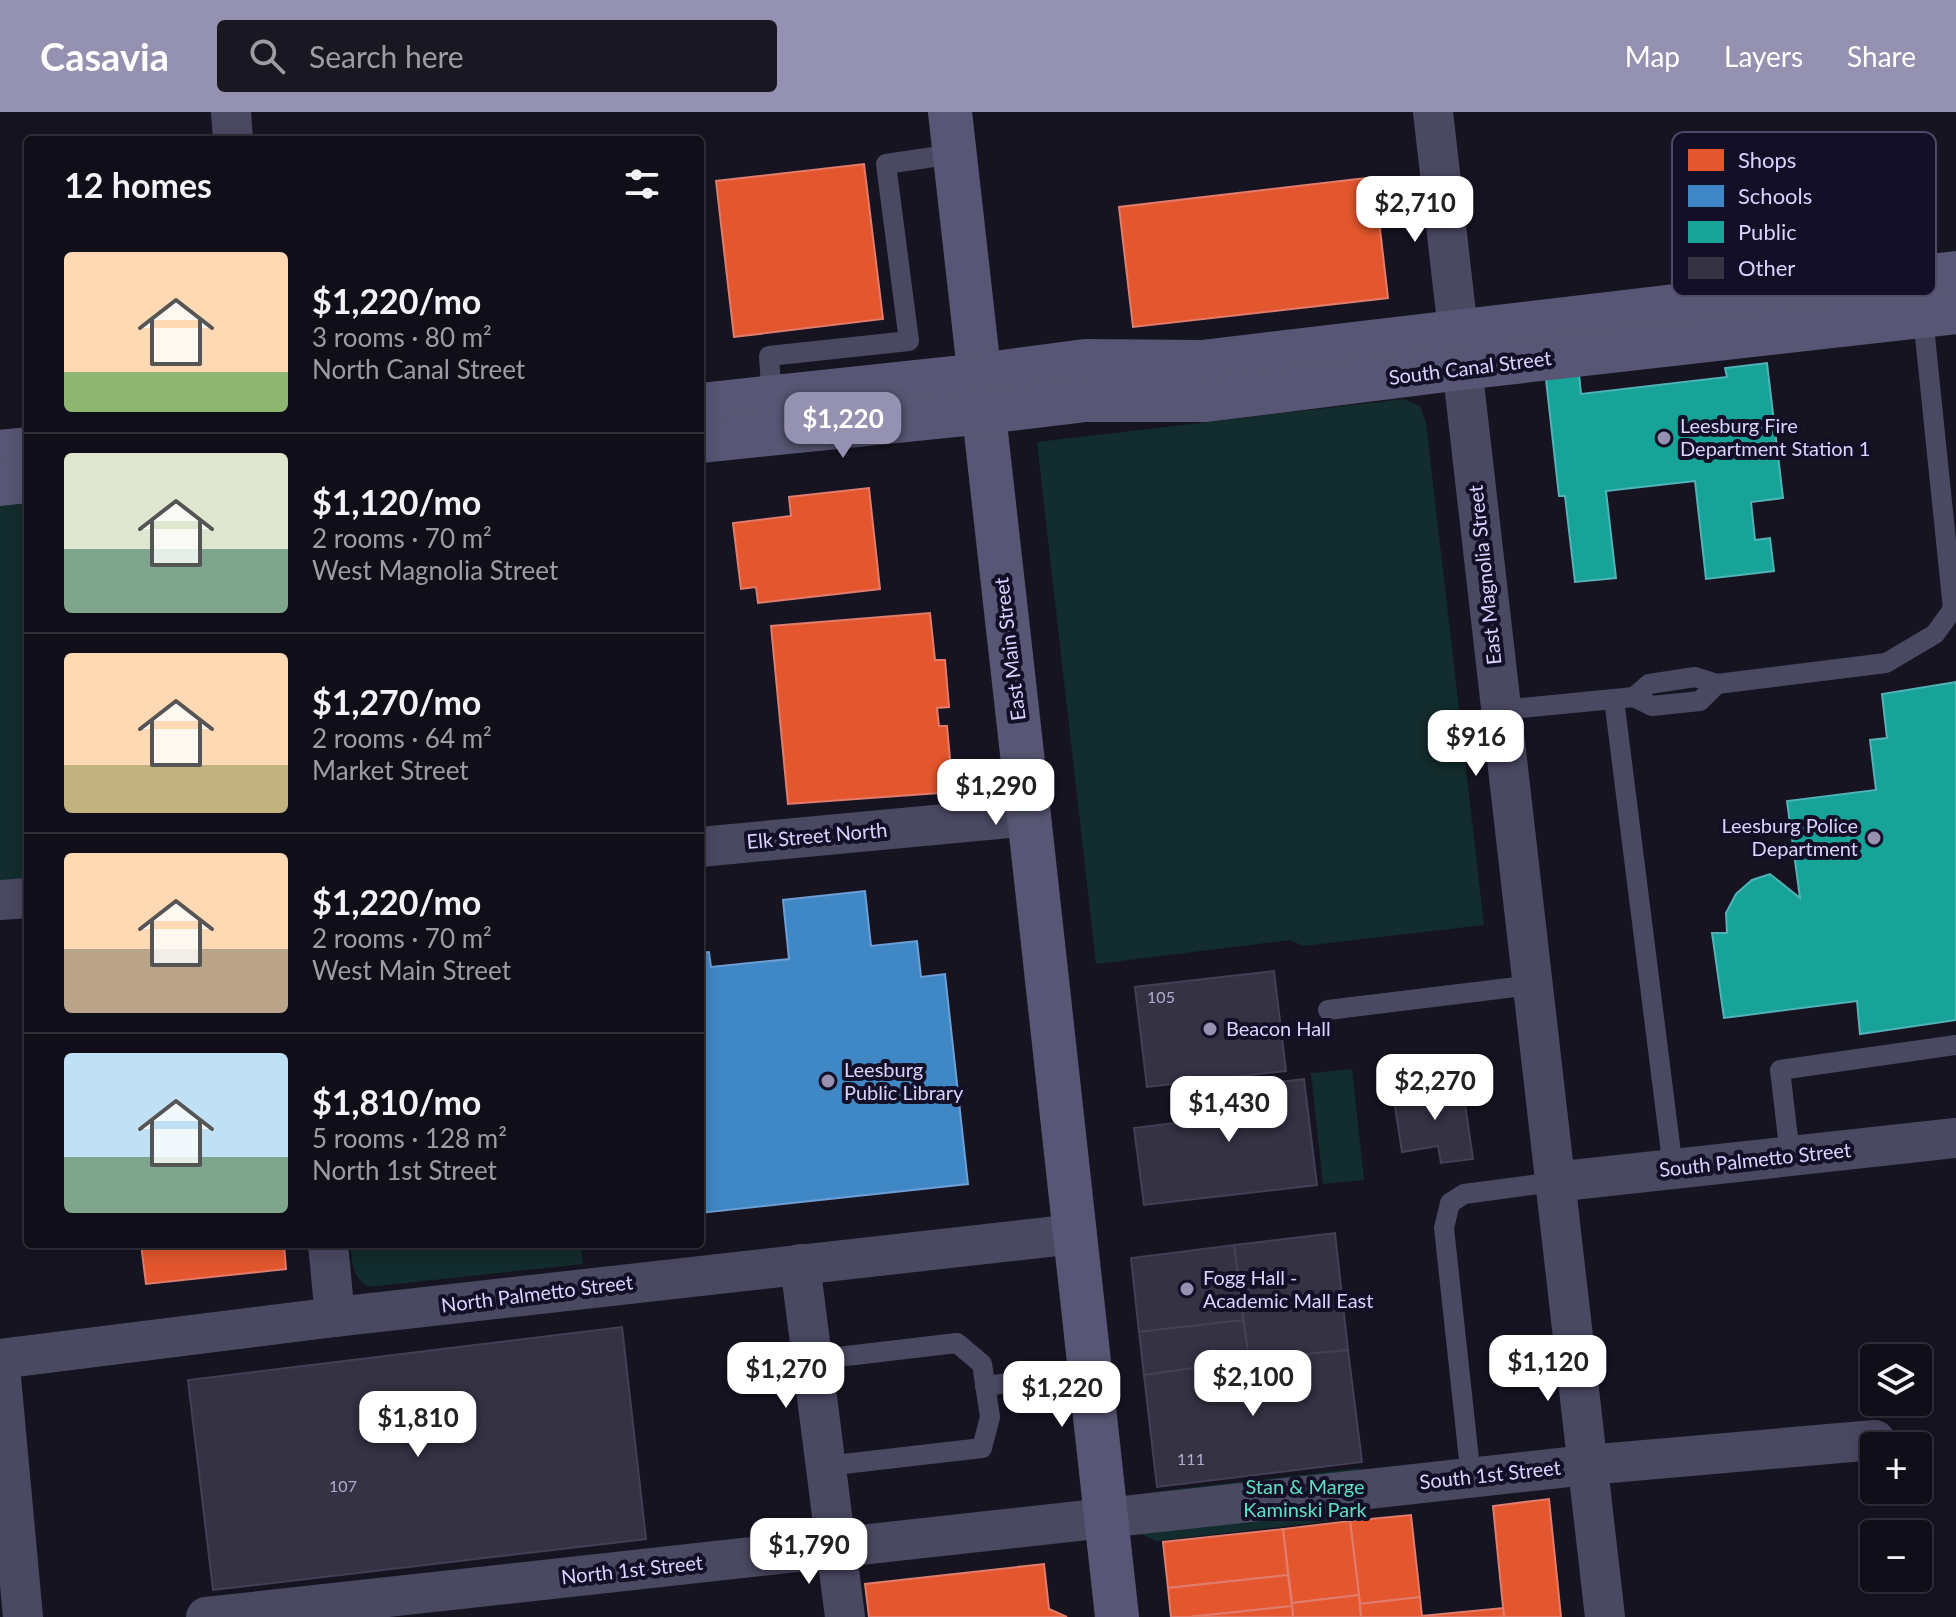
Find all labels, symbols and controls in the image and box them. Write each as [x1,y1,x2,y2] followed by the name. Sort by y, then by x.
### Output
[217,20,777,92] search box
[40,33,169,79] text: Casavia
[245,34,289,78] icon: search
[309,38,464,74] text: Search here
[1625,39,1680,73] text: Map
[1724,39,1803,73] text: Layers
[1847,39,1916,73] text: Share
[1672,132,1936,296] legend
[1738,146,1796,173] text: Shops
[620,162,664,206] icon: filters
[64,164,212,205] text: 12 homes
[1350,176,1480,244] pin: $2,710
[1738,182,1812,209] text: Schools
[1374,186,1456,218] text: $2,710
[1738,218,1797,245] text: Public
[1738,254,1795,281] text: Other
[312,280,481,321] text: $1,220/mo
[128,284,224,380] icon: home
[312,321,492,353] text: 3 rooms · 80 m²
[1387,345,1553,389] street label: South Canal Street
[312,353,525,385] text: North Canal Street
[778,392,908,460] pin: $1,220
[802,402,884,434] text: $1,220
[1680,413,1870,460] place label: Leesburg Fire Department Station 1
[1655,429,1673,447] marker: Leesburg Fire Department Station 1
[312,481,481,522] text: $1,120/mo
[1463,484,1505,666] street label: East Magnolia Street
[128,485,224,581] icon: home
[312,522,492,554] text: 2 rooms · 70 m²
[312,554,558,586] text: West Magnolia Street
[988,576,1030,722] street label: East Main Street
[312,681,481,722] text: $1,270/mo
[128,685,224,781] icon: home
[1429,710,1523,778] pin: $916
[1446,720,1506,752] text: $916
[312,722,492,754] text: 2 rooms · 64 m²
[312,754,469,786] text: Market Street
[931,759,1061,827] pin: $1,290
[955,769,1037,801] text: $1,290
[1721,813,1858,860] place label: Leesburg Police Department
[746,817,888,853] street label: Elk Street North
[1865,829,1883,847] marker: Leesburg Police Department
[312,881,481,922] text: $1,220/mo
[128,885,224,981] icon: home
[312,922,492,954] text: 2 rooms · 70 m²
[312,954,511,986] text: West Main Street
[1147,987,1175,1006] house number: 105
[1226,1016,1331,1040] place label: Beacon Hall
[1201,1020,1219,1038] marker: Beacon Hall
[1370,1054,1500,1122] pin: $2,270
[844,1057,964,1104] place label: Leesburg Public Library
[1394,1064,1476,1096] text: $2,270
[819,1072,837,1090] marker: Leesburg Public Library
[1164,1076,1294,1144] pin: $1,430
[312,1081,481,1122] text: $1,810/mo
[128,1085,224,1181] icon: home
[1188,1086,1270,1118] text: $1,430
[312,1122,507,1154] text: 5 rooms · 128 m²
[1658,1137,1852,1181] street label: South Palmetto Street
[312,1154,497,1186] text: North 1st Street
[1203,1265,1373,1312] place label: Fogg Hall - Academic Mall East
[440,1269,634,1317] street label: North Palmetto Street
[1178,1280,1196,1298] marker: Fogg Hall - Academic Mall East
[1483,1335,1613,1403] pin: $1,120
[721,1342,851,1410] pin: $1,270
[1860,1344,1932,1592] map controls
[1860,1344,1932,1416] button: layers
[1507,1345,1589,1377] text: $1,120
[1188,1350,1318,1418] pin: $2,100
[745,1352,827,1384] text: $1,270
[1212,1360,1294,1392] text: $2,100
[997,1361,1127,1429] pin: $1,220
[1021,1371,1103,1403] text: $1,220
[353,1391,483,1459] pin: $1,810
[377,1401,459,1433] text: $1,810
[1860,1432,1932,1504] button: +
[1177,1449,1205,1468] house number: 111
[1418,1455,1562,1493] street label: South 1st Street
[1243,1474,1368,1521] park label: Stan & Marge Kaminski Park
[329,1476,357,1495] house number: 107
[744,1518,874,1586] pin: $1,790
[1860,1520,1932,1592] button: −
[768,1528,850,1560] text: $1,790
[560,1550,704,1588] street label: North 1st Street

